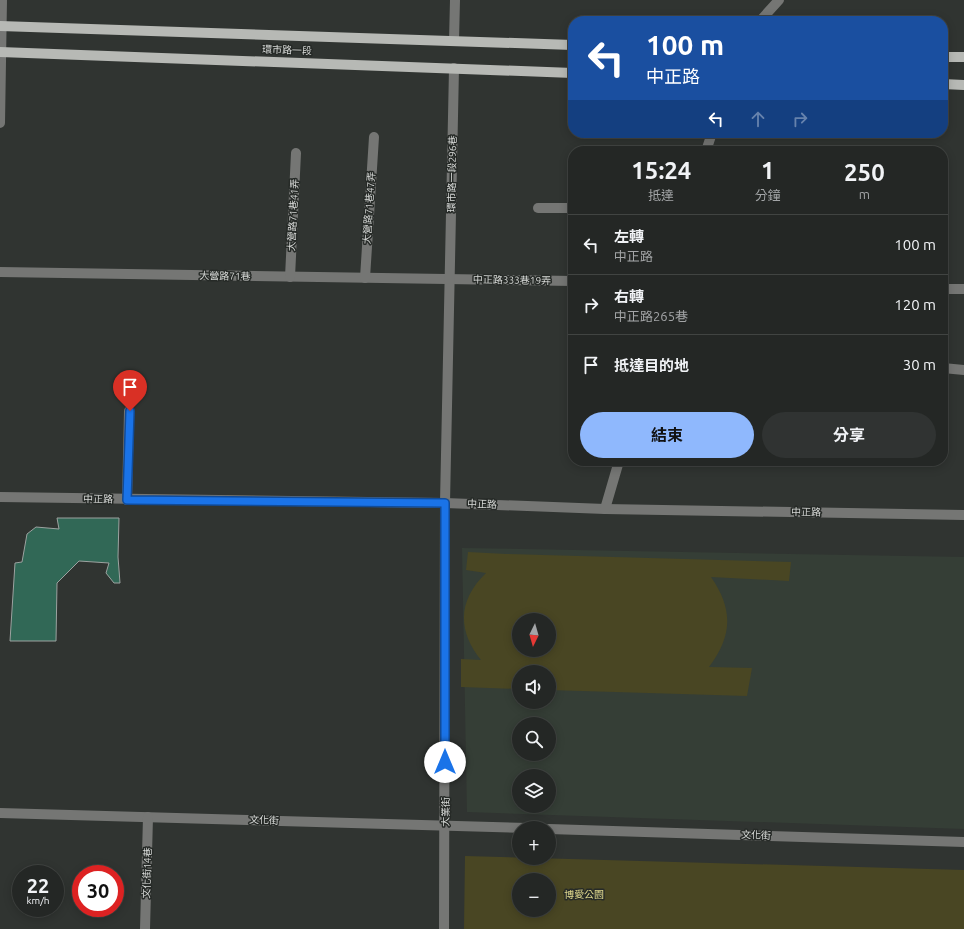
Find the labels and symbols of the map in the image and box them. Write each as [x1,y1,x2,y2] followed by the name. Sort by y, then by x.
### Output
[262,44,312,56] street label: 環市路一段
[446,135,458,213] street label: 環市路一段296巷
[361,171,377,245] street label: 大營路71巷47弄
[286,178,300,252] street label: 大營路71巷41弄
[199,270,251,282] street label: 大營路71巷
[473,274,551,286] street label: 中正路333巷19弄
[113,370,147,411] pin
[83,493,113,505] street label: 中正路
[467,498,497,510] street label: 中正路
[791,506,821,518] street label: 中正路
[512,613,556,657] north arrow
[424,741,466,783] position arrow
[440,797,451,827] street label: 大業街
[249,814,279,826] street label: 文化街
[741,829,771,841] street label: 文化街
[141,847,153,899] street label: 文化街14巷
[72,865,124,917] speed limit sign: 30
[564,889,604,900] park label: 博愛公園

